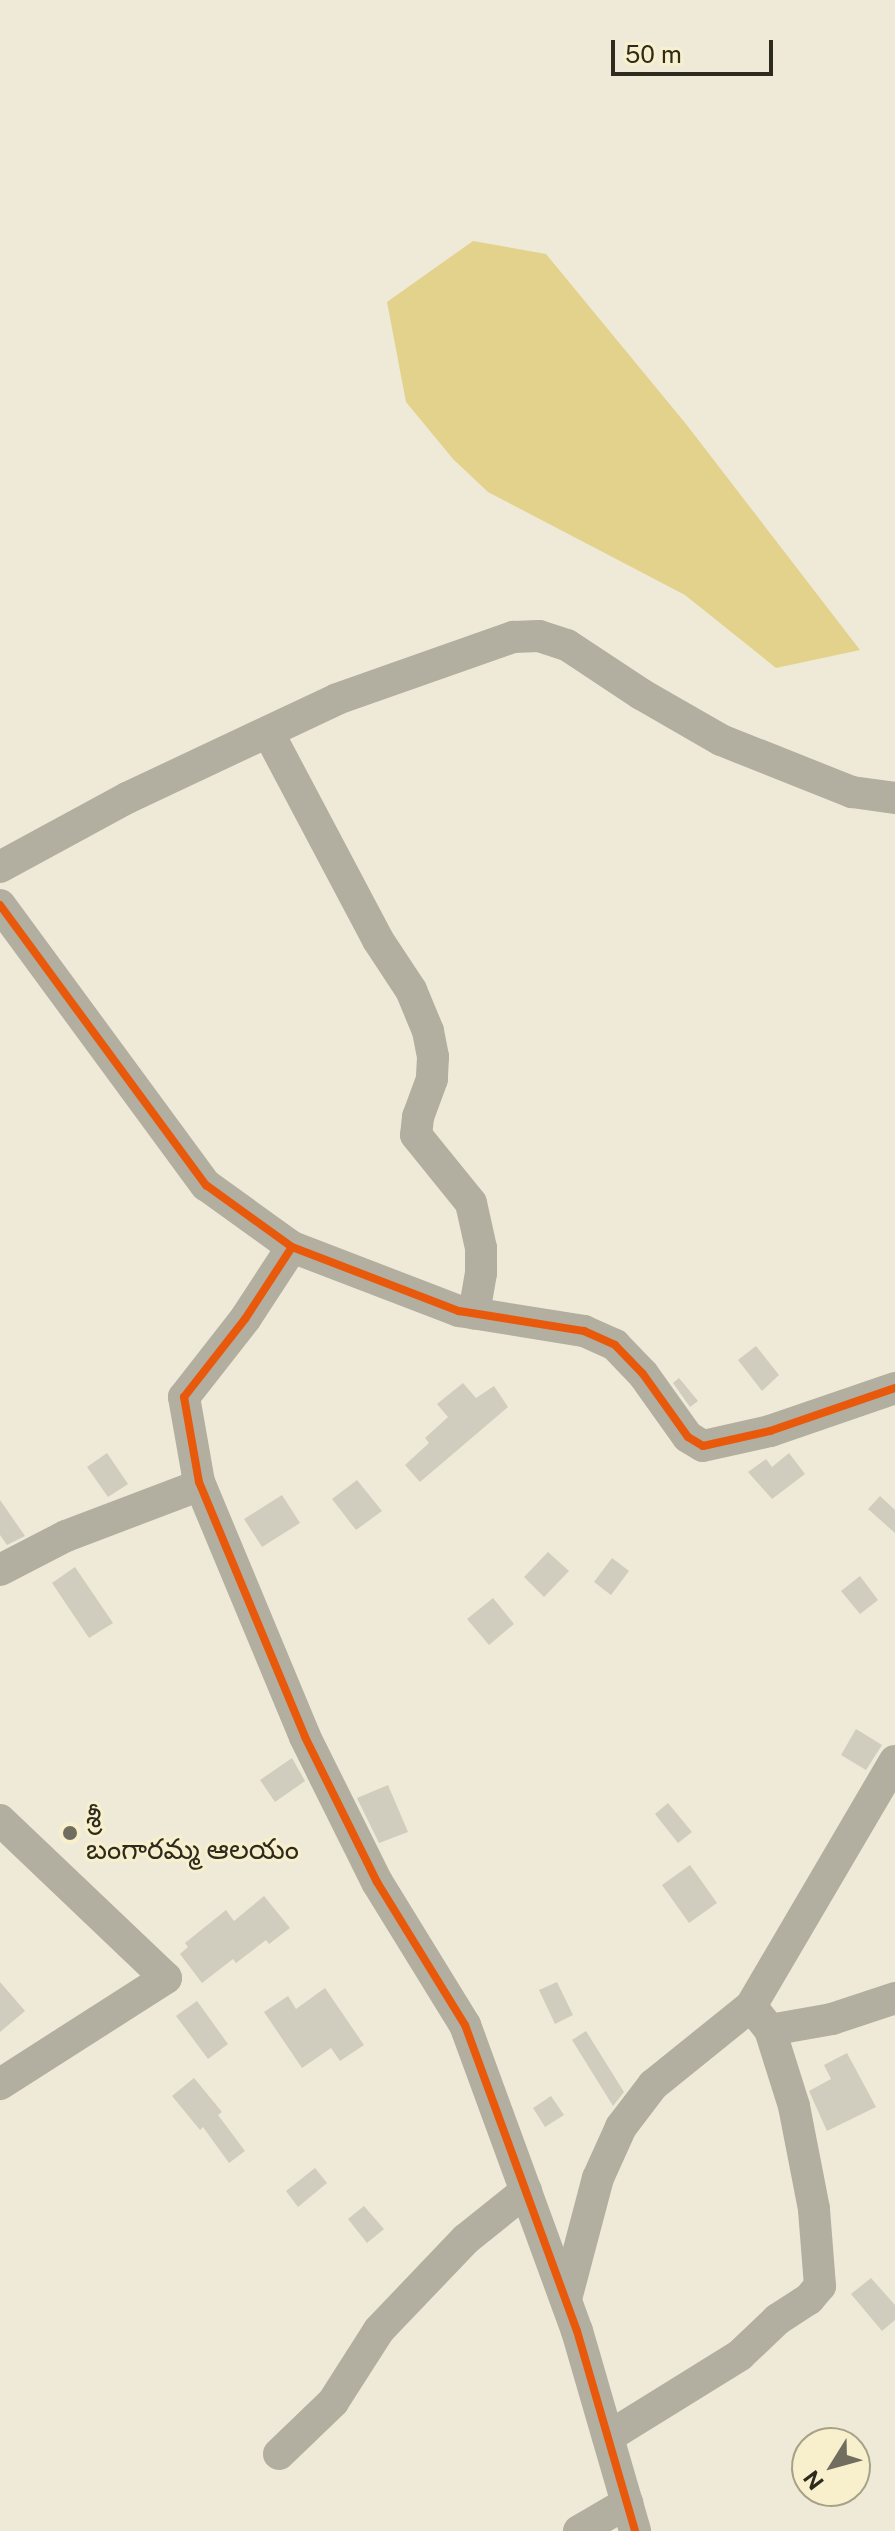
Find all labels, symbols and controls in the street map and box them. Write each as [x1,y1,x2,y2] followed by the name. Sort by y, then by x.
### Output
[615,24,777,74] scale bar
[625,40,682,68] text: 50 m
[86,1800,299,1866] place label: శ్రీ బంగారమ్మ ఆలయం
[61,1824,79,1842] marker: శ్రీ బంగారమ్మ ఆలయం
[791,2427,871,2507] north arrow
[798,2466,829,2495] text: N

